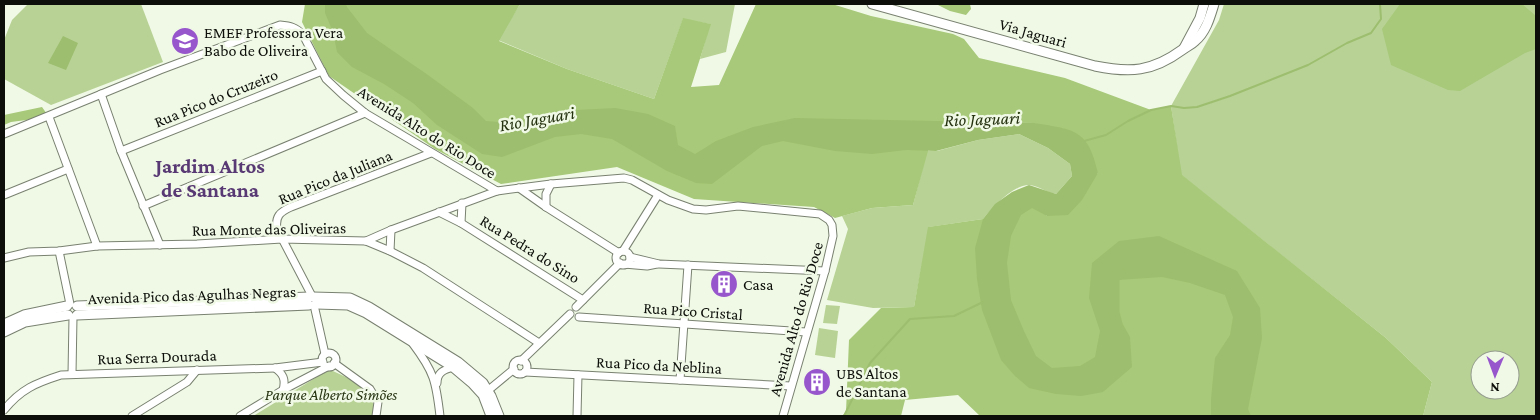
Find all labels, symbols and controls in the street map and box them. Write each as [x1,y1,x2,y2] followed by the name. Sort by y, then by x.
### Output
[997,15,1069,52] street label: Via Jaguari
[204,24,344,59] place label: EMEF Professora Vera Babo de Oliveira
[170,26,200,56] school or university icon: EMEF Professora Vera Babo de Oliveira
[152,65,280,131] street label: Rua Pico do Cruzeiro
[355,83,499,181] street label: Avenida Alto do Rio Doce
[498,103,576,135] water label: Rio Jaguari
[944,108,1021,130] water label: Rio Jaguari
[276,146,395,209] street label: Rua Pico da Juliana
[153,154,265,202] district label: Jardim Altos de Santana
[477,212,583,286] street label: Rua Pedra do Sino
[192,219,346,239] street label: Rua Monte das Oliveiras
[766,240,826,398] street label: Avenida Alto do Rio Doce
[709,269,739,299] building icon: Casa
[743,276,774,293] place label: Casa
[88,283,296,308] street label: Avenida Pico das Agulhas Negras
[643,299,743,323] street label: Rua Pico Cristal
[97,346,217,368] street label: Rua Serra Dourada
[1470,350,1520,400] north arrow
[596,353,723,377] street label: Rua Pico da Neblina
[836,365,907,400] place label: UBS Altos de Santana
[802,367,832,397] building icon: UBS Altos de Santana
[1489,380,1500,396] text: N
[265,386,397,404] park label: Parque Alberto Simões

